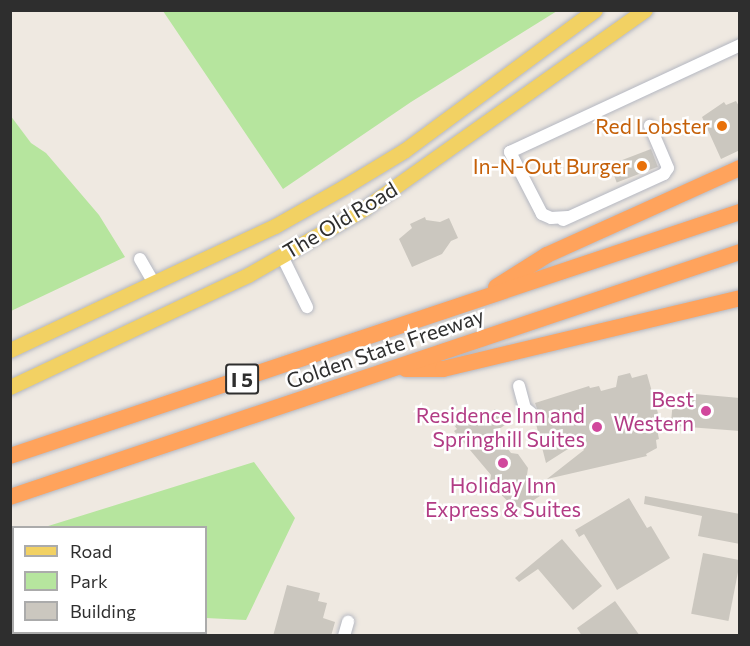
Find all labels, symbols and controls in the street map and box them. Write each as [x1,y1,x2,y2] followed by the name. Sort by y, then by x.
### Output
[595,113,710,139] place label: Red Lobster
[715,119,729,133] marker: Red Lobster
[473,153,630,179] place label: In-N-Out Burger
[635,159,649,173] marker: In-N-Out Burger
[279,176,401,264] street label: The Old Road
[283,302,487,394] street label: Golden State Freeway
[224,362,260,396] road number: I 5
[614,386,694,436] place label: Best Western
[416,402,585,452] place label: Residence Inn and Springhill Suites
[699,404,713,418] marker: Best Western
[590,420,604,434] marker: Residence Inn and Springhill Suites
[496,456,510,470] marker: Holiday Inn Express & Suites
[425,472,581,522] place label: Holiday Inn Express & Suites
[12,526,207,634] legend
[70,540,112,562] text: Road
[70,570,108,592] text: Park
[70,600,136,622] text: Building

